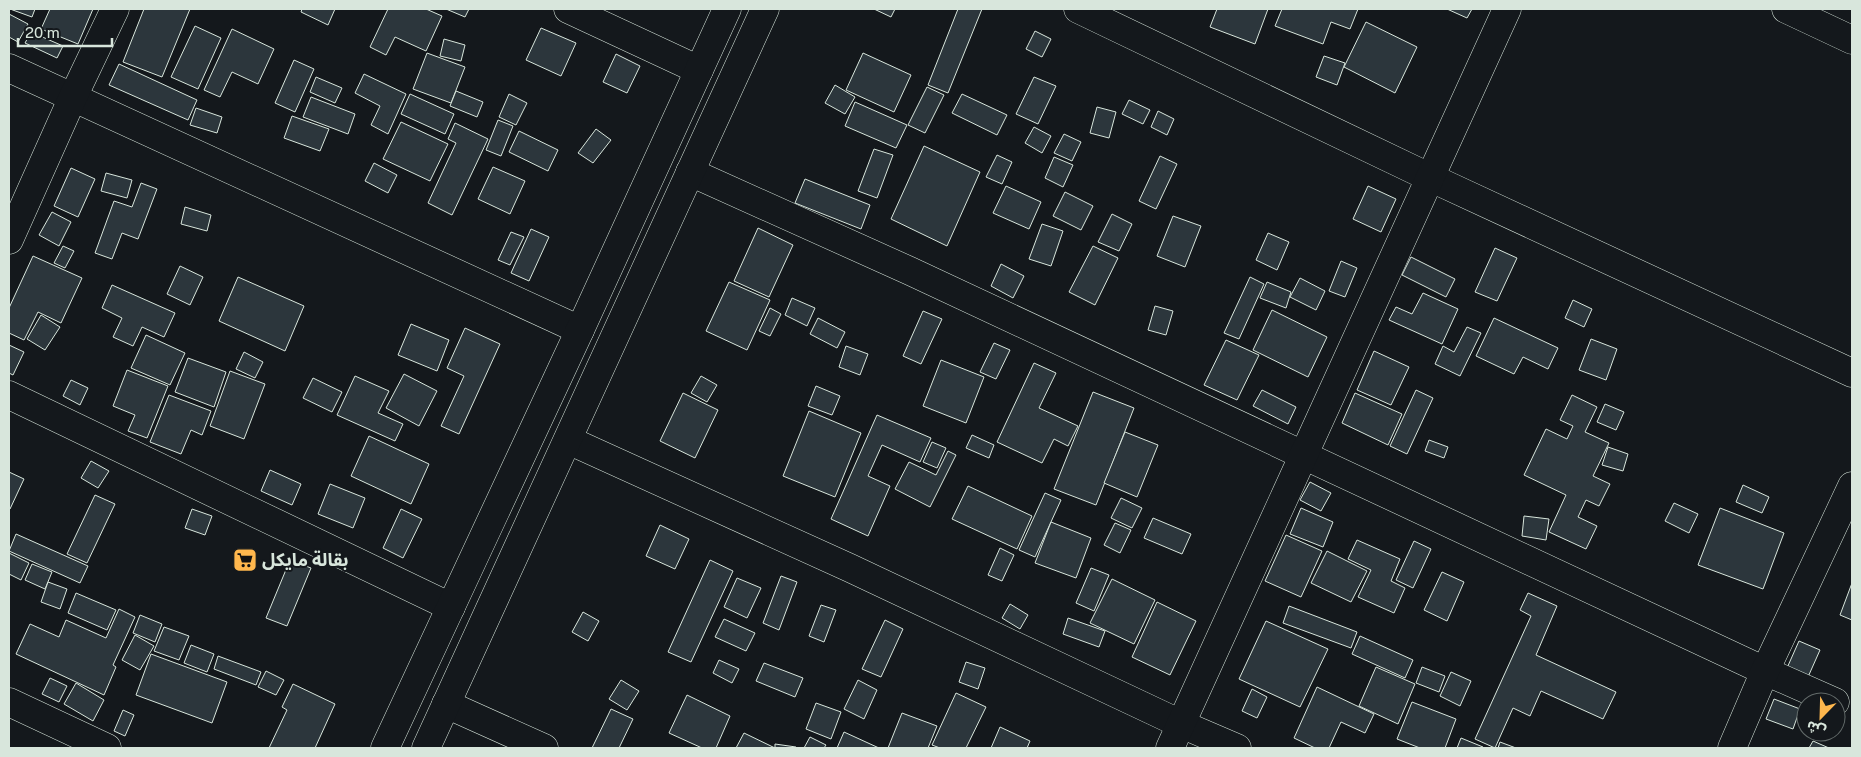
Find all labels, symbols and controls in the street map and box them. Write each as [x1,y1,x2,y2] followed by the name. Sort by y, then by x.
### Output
[18,15,111,47] scale bar
[25,24,60,41] text: 20 m
[232,547,258,573] supermarket icon: بقالة مايكل
[262,549,348,570] place label: بقالة مايكل
[1796,692,1846,742] north arrow
[1804,718,1828,740] text: ش

